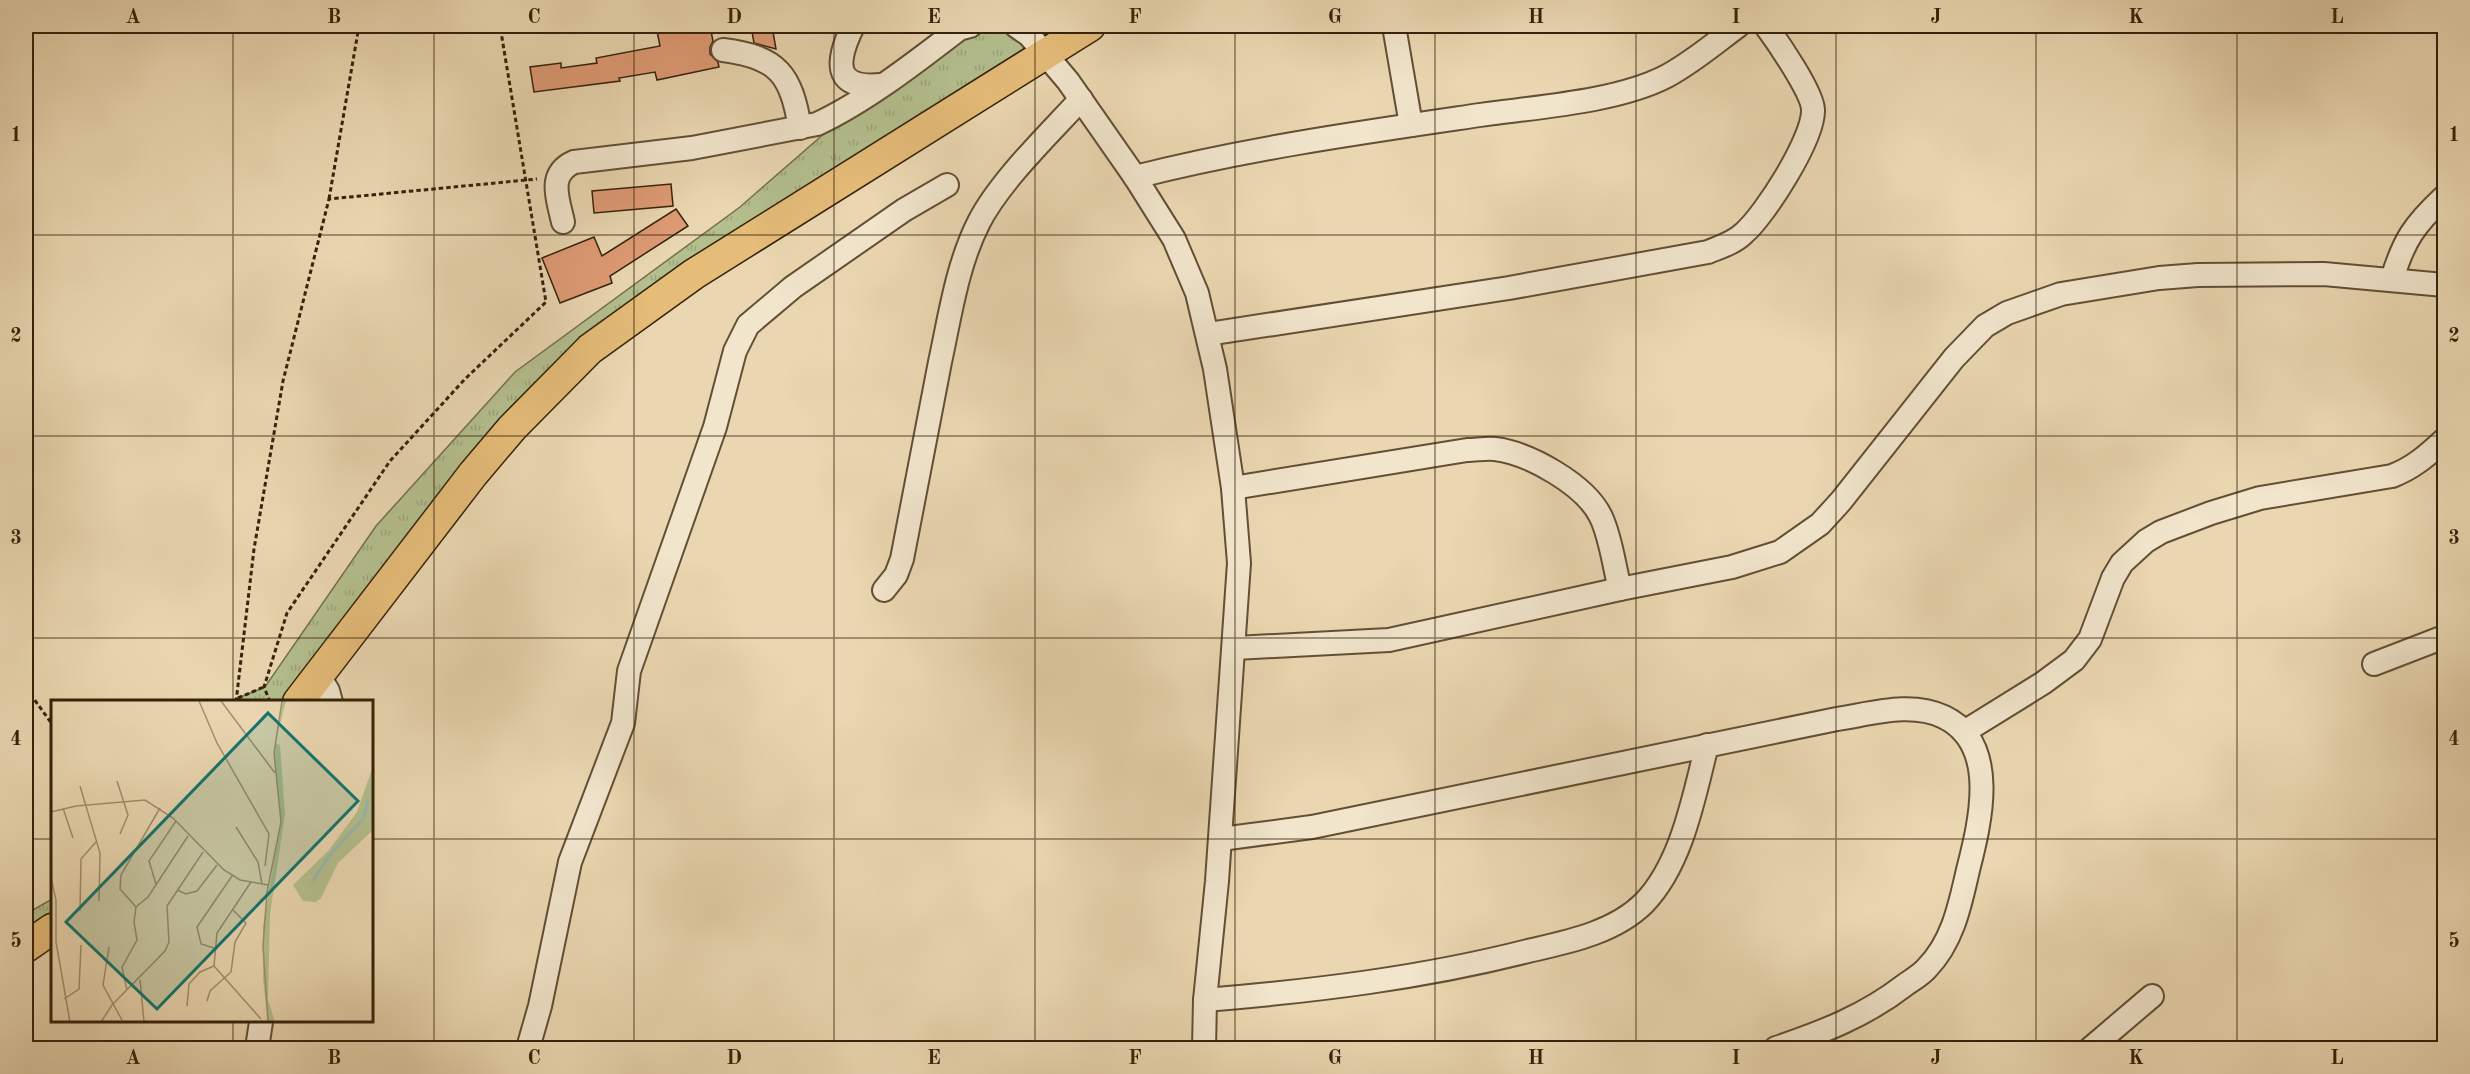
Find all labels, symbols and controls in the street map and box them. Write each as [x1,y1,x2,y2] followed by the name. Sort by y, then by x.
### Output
[125,8,141,28] text: A
[327,8,341,28] text: B
[527,8,541,28] text: C
[726,8,742,28] text: D
[927,8,941,28] text: E
[1128,8,1142,28] text: F
[1328,8,1342,28] text: G
[1528,8,1544,28] text: H
[1732,8,1740,28] text: I
[1931,8,1942,28] text: J
[2128,8,2144,28] text: K
[2330,8,2344,28] text: L
[10,126,22,146] text: 1
[2448,126,2460,146] text: 1
[10,327,22,347] text: 2
[2448,327,2460,347] text: 2
[10,529,22,549] text: 3
[2448,529,2460,549] text: 3
[51,700,374,1023] inset map
[10,730,22,750] text: 4
[2448,730,2460,750] text: 4
[10,931,22,952] text: 5
[2448,931,2460,952] text: 5
[125,1049,141,1069] text: A
[327,1049,341,1069] text: B
[527,1049,541,1069] text: C
[726,1049,742,1069] text: D
[927,1049,941,1069] text: E
[1128,1049,1142,1069] text: F
[1328,1049,1342,1069] text: G
[1528,1049,1544,1069] text: H
[1732,1049,1740,1069] text: I
[1931,1049,1942,1069] text: J
[2128,1049,2144,1069] text: K
[2330,1049,2344,1069] text: L

